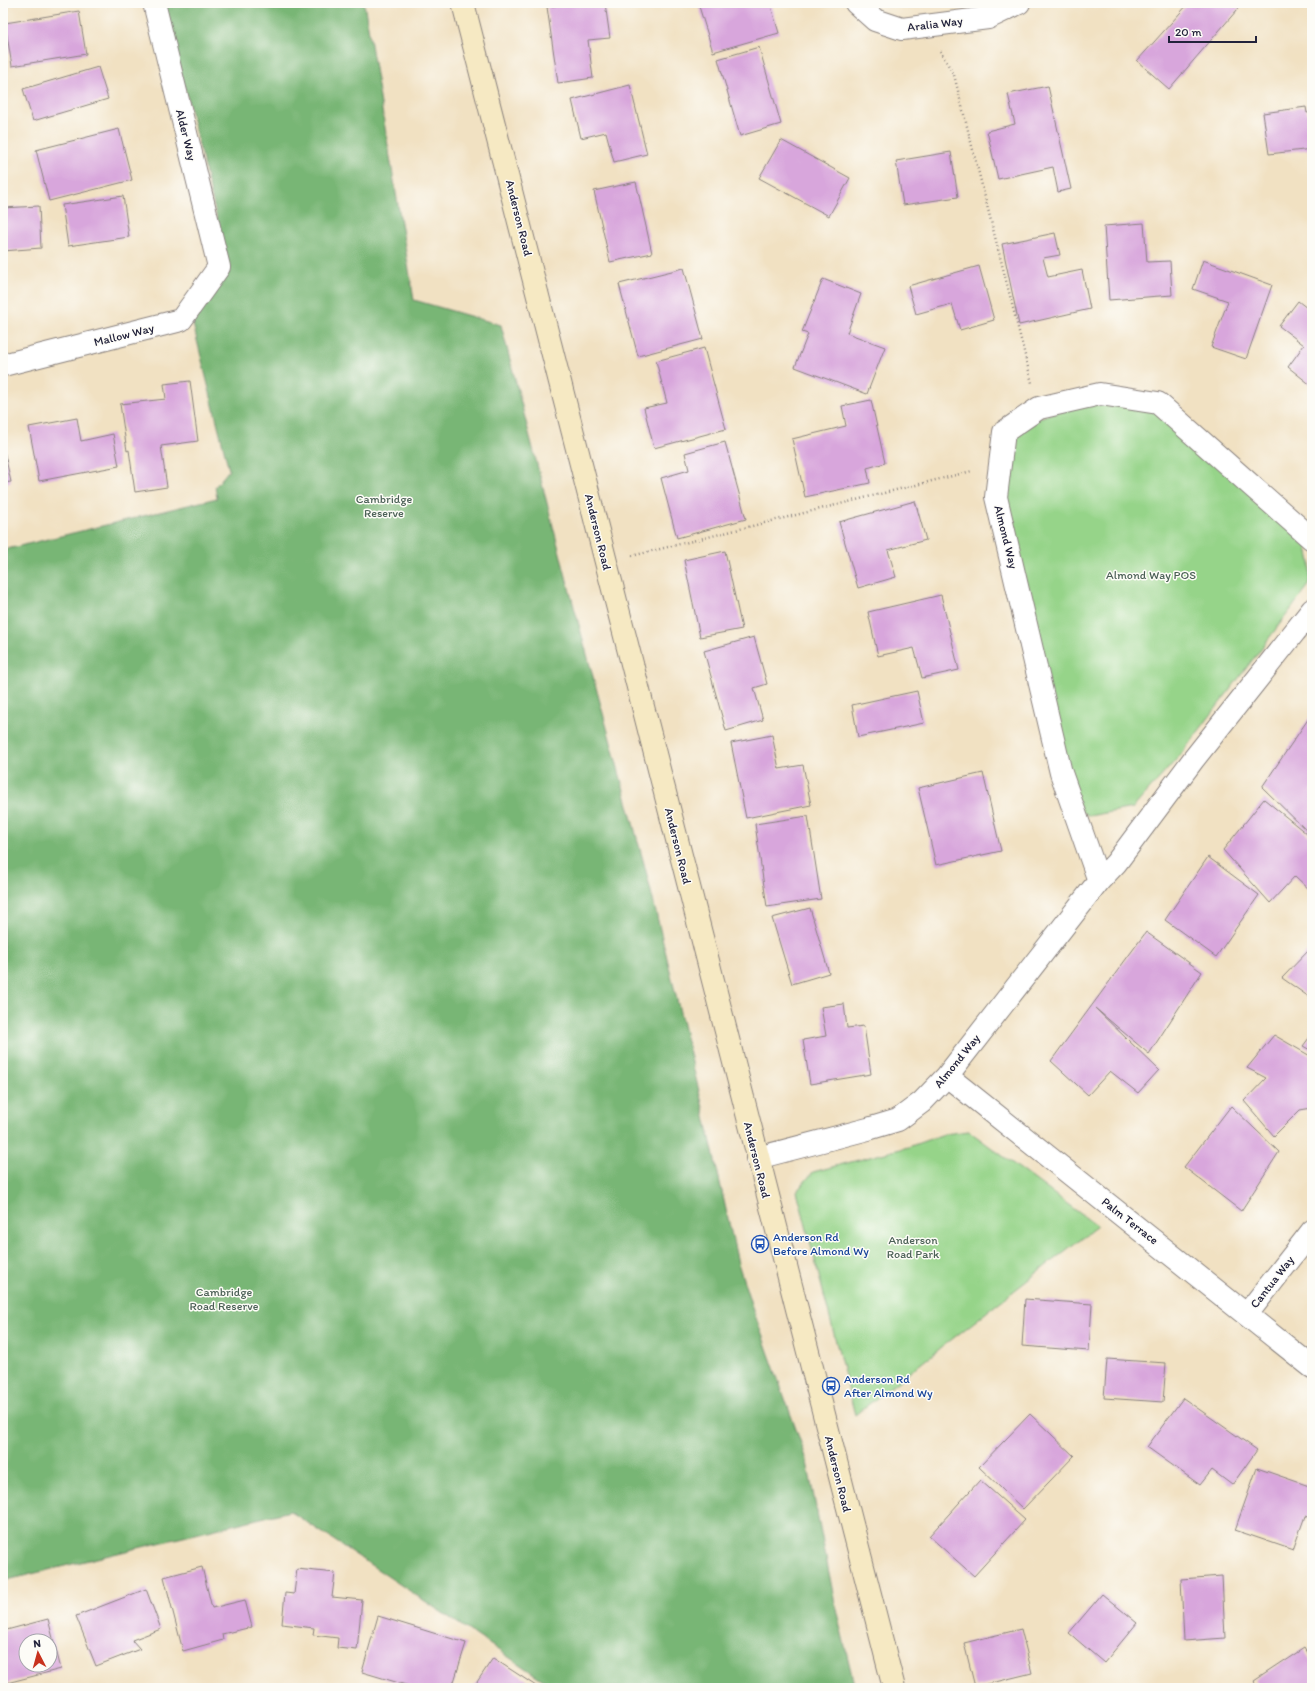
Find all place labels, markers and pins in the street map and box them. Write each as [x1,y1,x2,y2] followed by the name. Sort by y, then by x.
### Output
[773,1230,869,1258] place label: Anderson Rd Before Almond Wy
[750,1234,770,1254] bus stop icon: Anderson Rd Before Almond Wy
[844,1372,933,1400] place label: Anderson Rd After Almond Wy
[821,1376,841,1396] bus stop icon: Anderson Rd After Almond Wy

